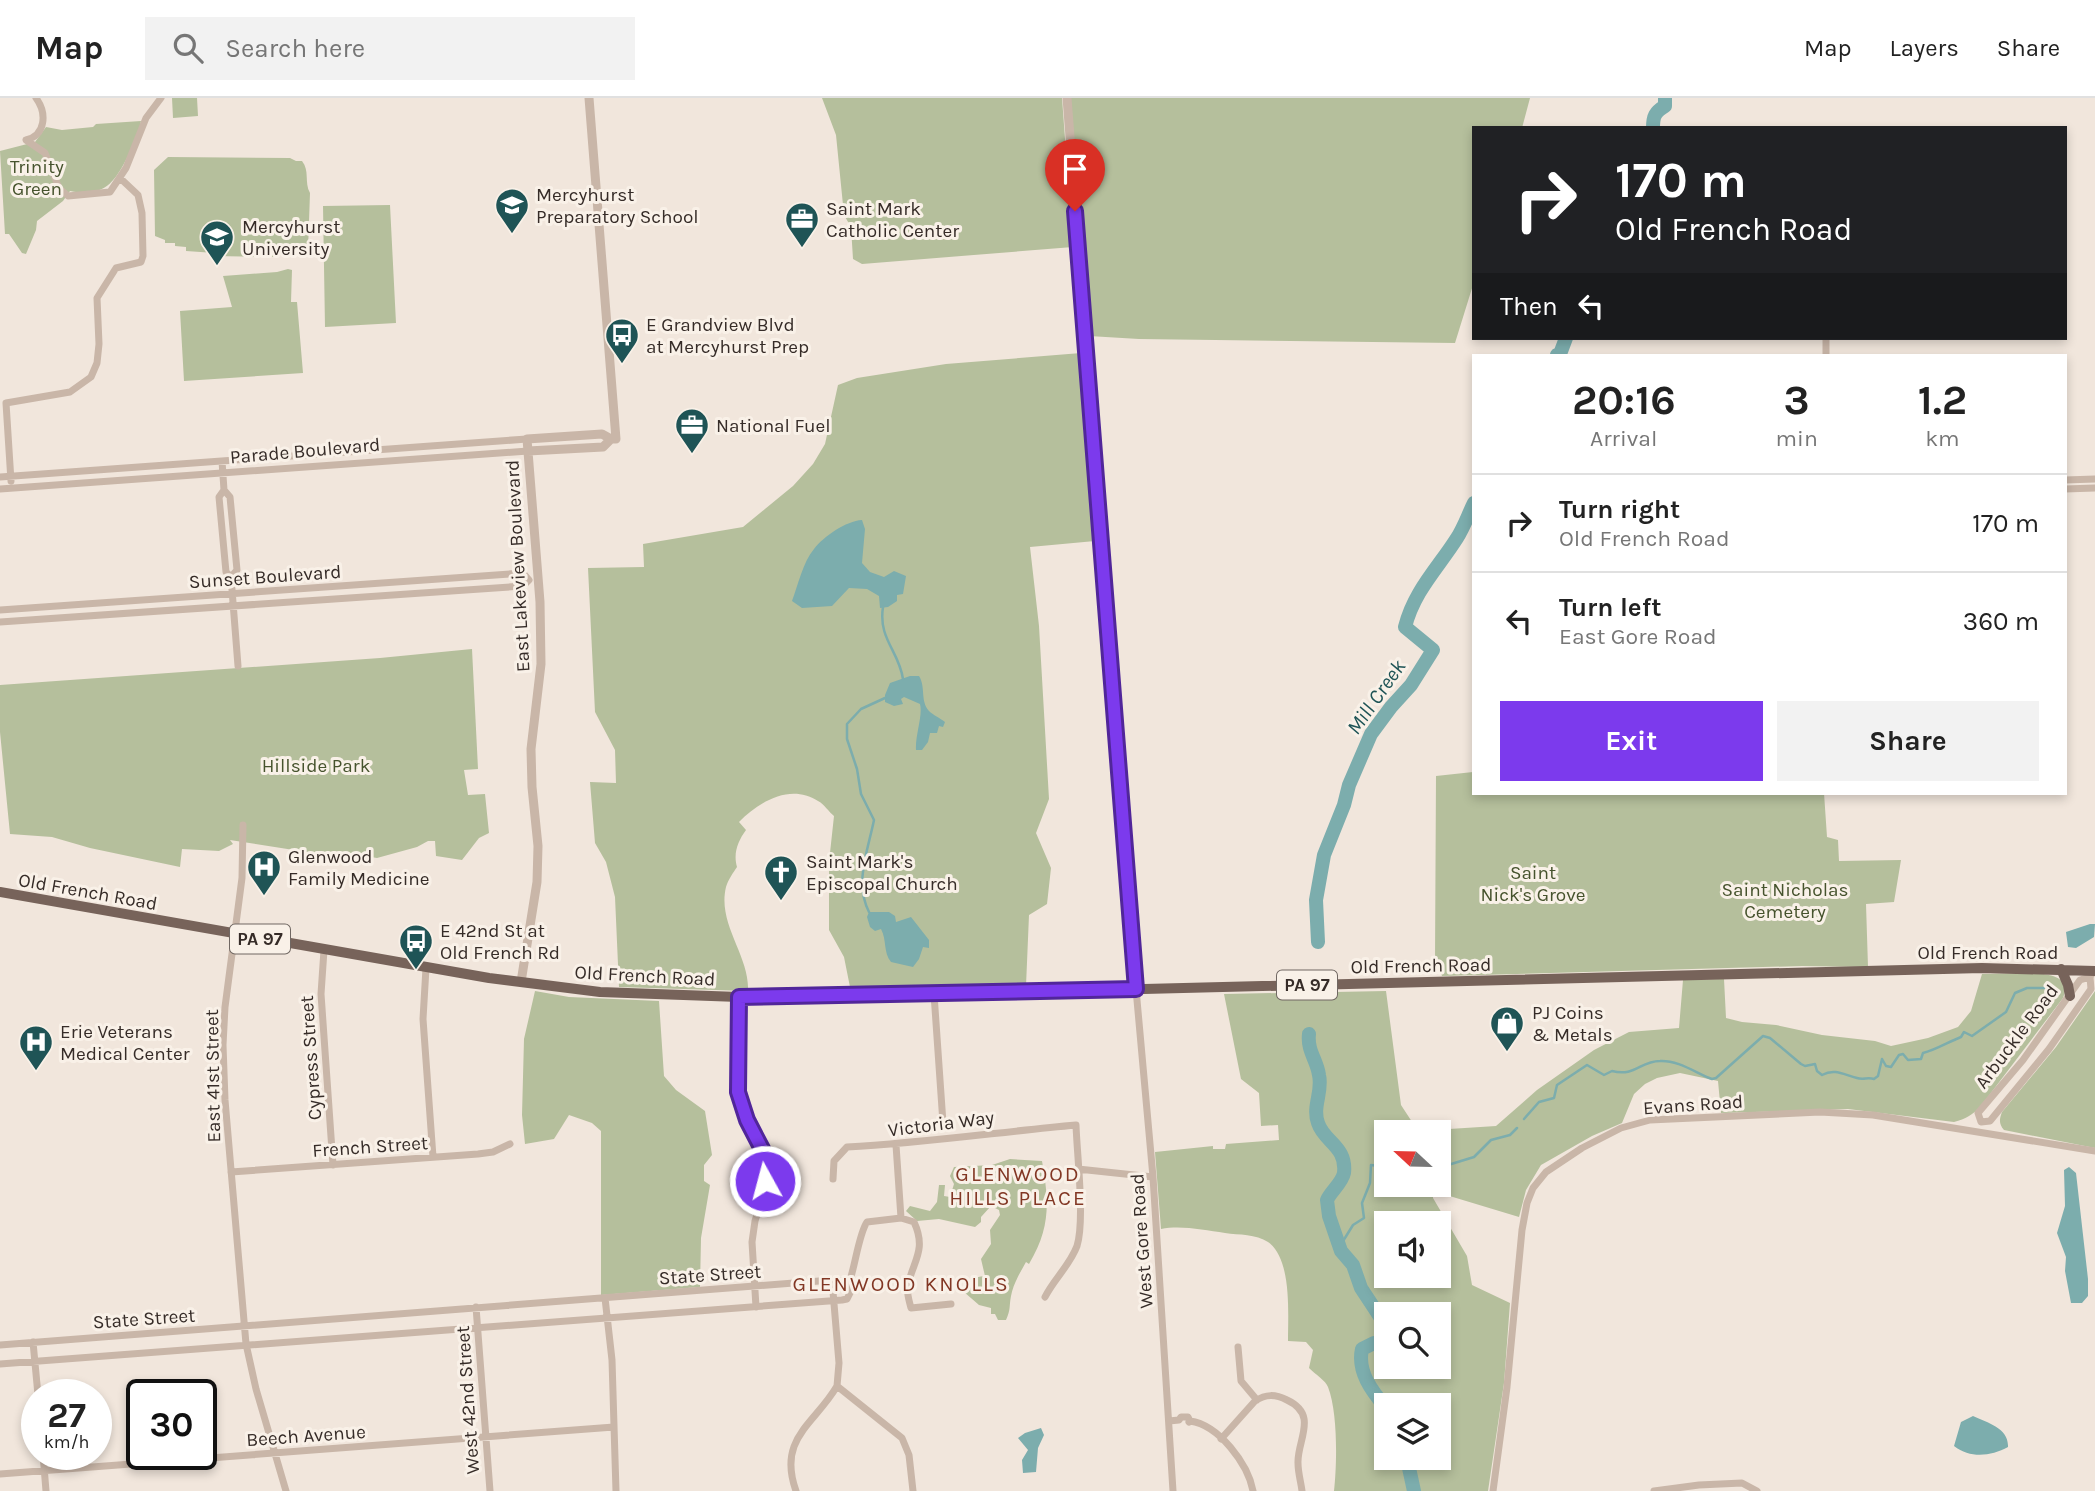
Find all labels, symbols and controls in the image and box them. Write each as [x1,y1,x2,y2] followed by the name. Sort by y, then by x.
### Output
[145,17,635,80] search box
[35,29,103,67] text: Map
[169,29,207,67] icon: search
[225,33,365,64] text: Search here
[1804,34,1852,62] text: Map
[1890,34,1959,62] text: Layers
[1997,34,2060,62] text: Share
[1045,139,1105,211] pin
[1056,150,1094,188] icon: arrive
[1615,152,1747,209] text: 170 m
[1500,154,1591,245] icon: right
[10,156,64,200] park label: Trinity Green
[536,184,699,228] place label: Mercyhurst Preparatory School
[493,186,531,235] school or university icon: Mercyhurst Preparatory School
[826,198,959,242] place label: Saint Mark Catholic Center
[783,200,821,249] office icon: Saint Mark Catholic Center
[1615,211,1852,248] text: Old French Road
[242,216,340,260] place label: Mercyhurst University
[198,218,236,267] school or university icon: Mercyhurst University
[1572,287,1610,325] icon: left
[1500,291,1558,322] text: Then
[646,314,809,358] place label: E Grandview Blvd at Mercyhurst Prep
[603,316,641,365] bus stop icon: E Grandview Blvd at Mercyhurst Prep
[1572,375,1676,425] text: 20:16
[1784,375,1810,425] text: 3
[1918,375,1967,425] text: 1.2
[673,406,711,455] office icon: National Fuel
[716,415,831,437] place label: National Fuel
[1590,425,1657,452] text: Arrival
[1776,425,1818,452] text: min
[1925,425,1960,452] text: km
[229,433,381,469] street label: Parade Boulevard
[501,459,535,673] street label: East Lakeview Boulevard
[1559,494,1680,525] text: Turn right
[1500,504,1538,542] icon: right
[1972,508,2039,539] text: 170 m
[1559,525,1730,552] text: Old French Road
[188,561,342,593] street label: Sunset Boulevard
[1559,592,1661,623] text: Turn left
[1500,602,1538,640] icon: left
[1963,606,2039,637] text: 360 m
[1559,623,1717,650] text: East Gore Road
[1342,655,1411,739] water label: Mill Creek
[1500,701,1763,781] button: Exit
[1777,701,2039,781] button: Share
[262,755,371,777] park label: Hillside Park
[288,846,430,890] place label: Glenwood Family Medicine
[245,848,283,897] hospital icon: Glenwood Family Medicine
[806,851,958,895] place label: Saint Mark's Episcopal Church
[762,853,800,902] church icon: Saint Mark's Episcopal Church
[1480,862,1586,906] park label: Saint Nick's Grove
[17,869,159,915] street label: Old French Road
[1722,879,1848,923] park label: Saint Nicholas Cemetery
[440,920,560,964] place label: E 42nd St at Old French Rd
[397,922,435,971] bus stop icon: E 42nd St at Old French Rd
[230,924,290,954] road number: PA 97
[1918,942,2058,964] street label: Old French Road
[1350,954,1492,978] street label: Old French Road
[574,961,716,991] street label: Old French Road
[1277,970,1337,1000] road number: PA 97
[1971,980,2063,1093] street label: Arbuckle Road
[296,995,326,1121] street label: Cypress Street
[1532,1002,1613,1046] place label: PJ Coins & Metals
[1488,1004,1526,1053] shop icon: PJ Coins & Metals
[201,1009,225,1143] street label: East 41st Street
[60,1021,190,1065] place label: Erie Veterans Medical Center
[17,1023,55,1072] hospital icon: Erie Veterans Medical Center
[1642,1091,1744,1119] street label: Evans Road
[887,1107,996,1141] street label: Victoria Way
[1374,1120,1451,1197] north arrow
[1374,1120,1451,1470] map controls
[311,1132,429,1162] street label: French Street
[728,1144,802,1218] position arrow
[949,1162,1087,1210] district label: GLENWOOD HILLS PLACE
[1126,1173,1158,1309] street label: West Gore Road
[1374,1211,1451,1288] button: sound
[658,1260,762,1290] street label: State Street
[792,1272,1010,1296] district label: GLENWOOD KNOLLS
[1374,1302,1451,1379] button: search
[92,1304,196,1334] street label: State Street
[452,1325,484,1475] street label: West 42nd Street
[126,1379,217,1470] speed limit sign: 30
[1374,1393,1451,1470] button: layers
[47,1395,86,1436] text: 27
[246,1421,367,1451] street label: Beech Avenue
[44,1431,89,1453] text: km/h

